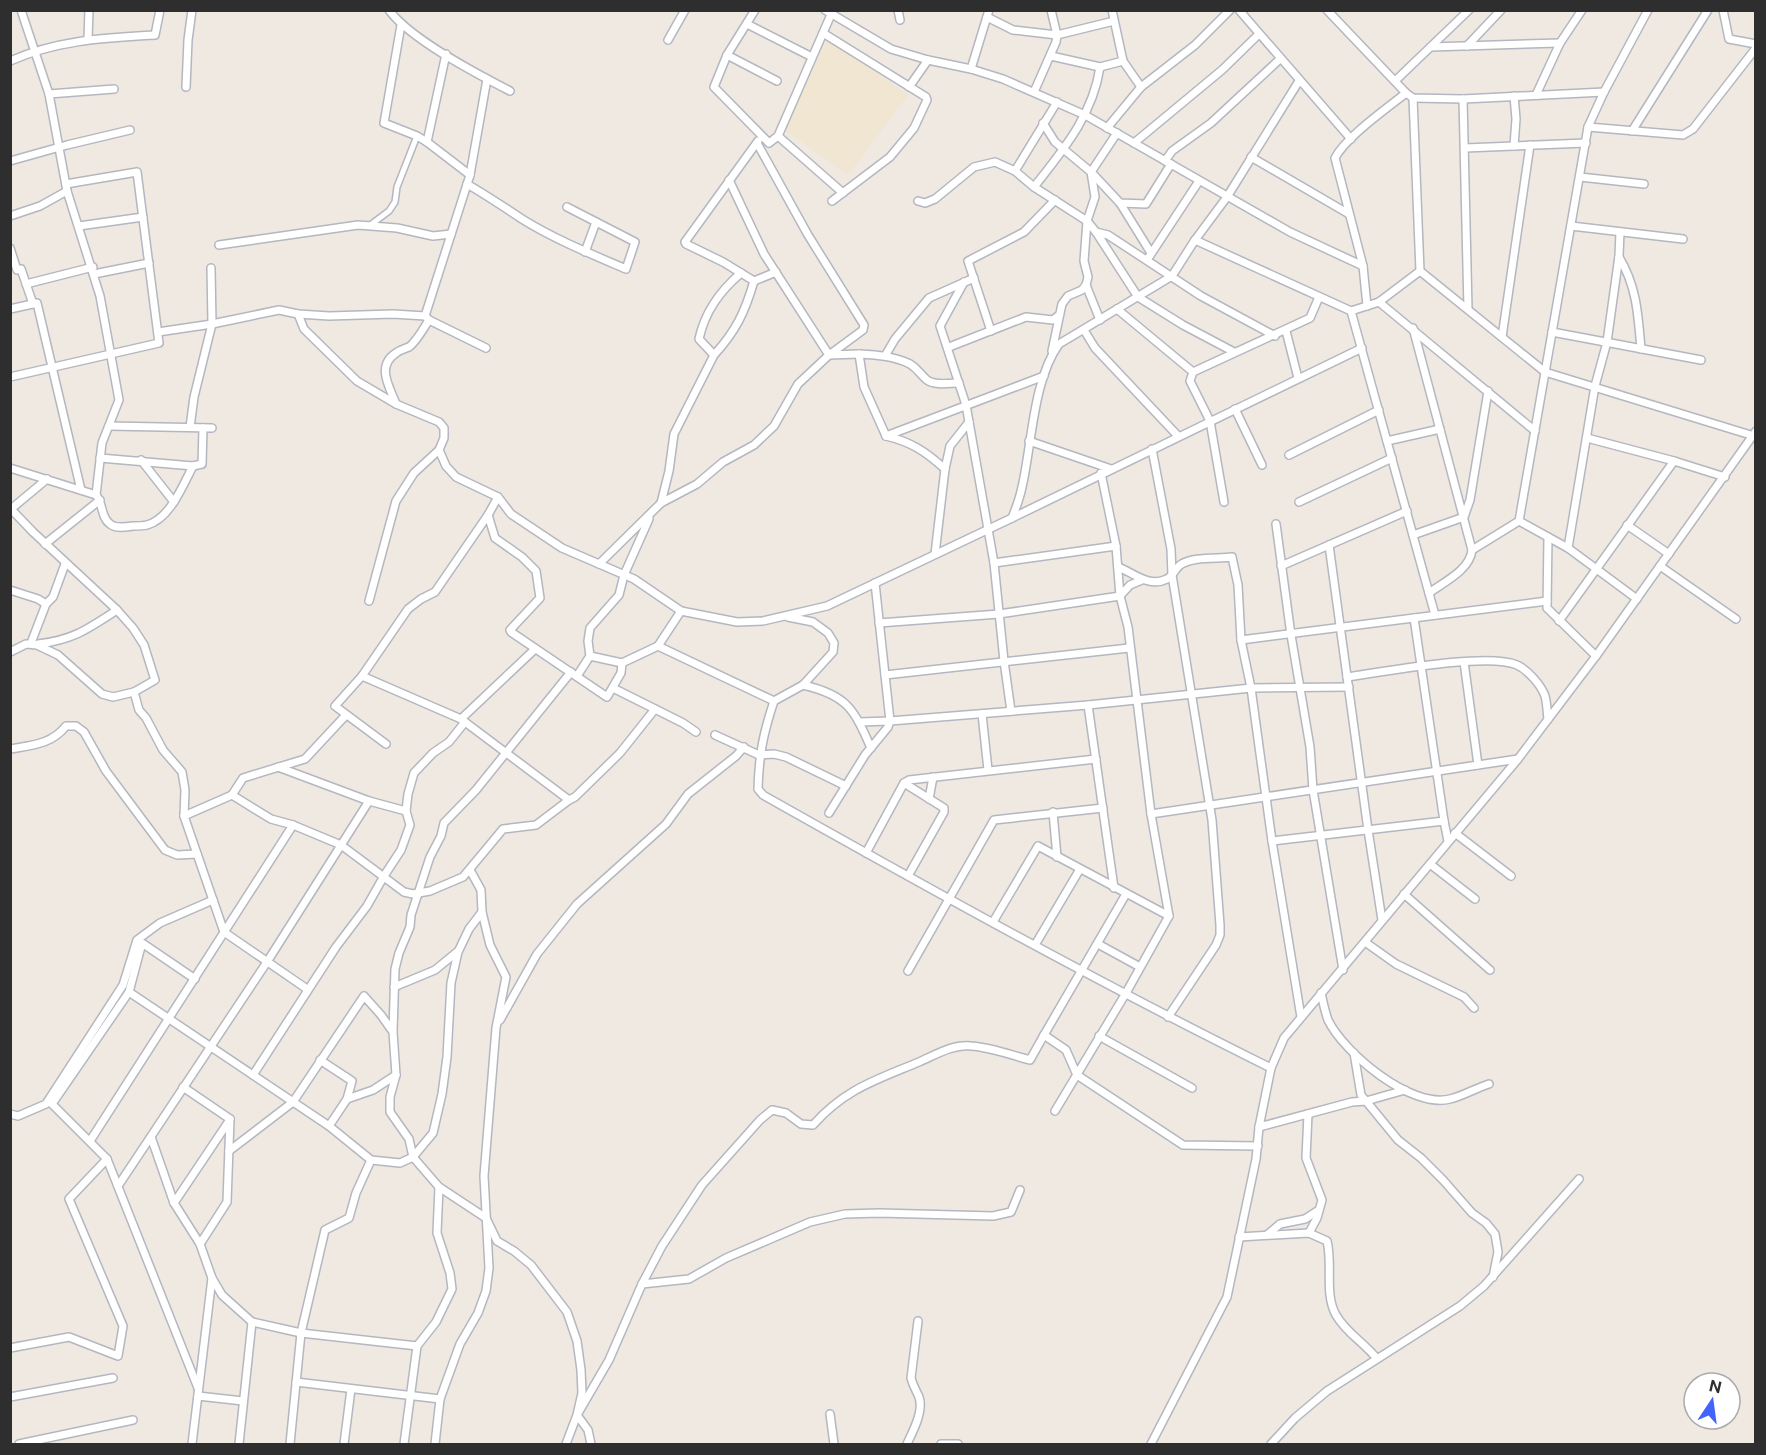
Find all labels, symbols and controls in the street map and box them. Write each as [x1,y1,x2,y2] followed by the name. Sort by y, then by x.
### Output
[1682,1371,1742,1431] north arrow
[1707,1376,1723,1398] text: N

